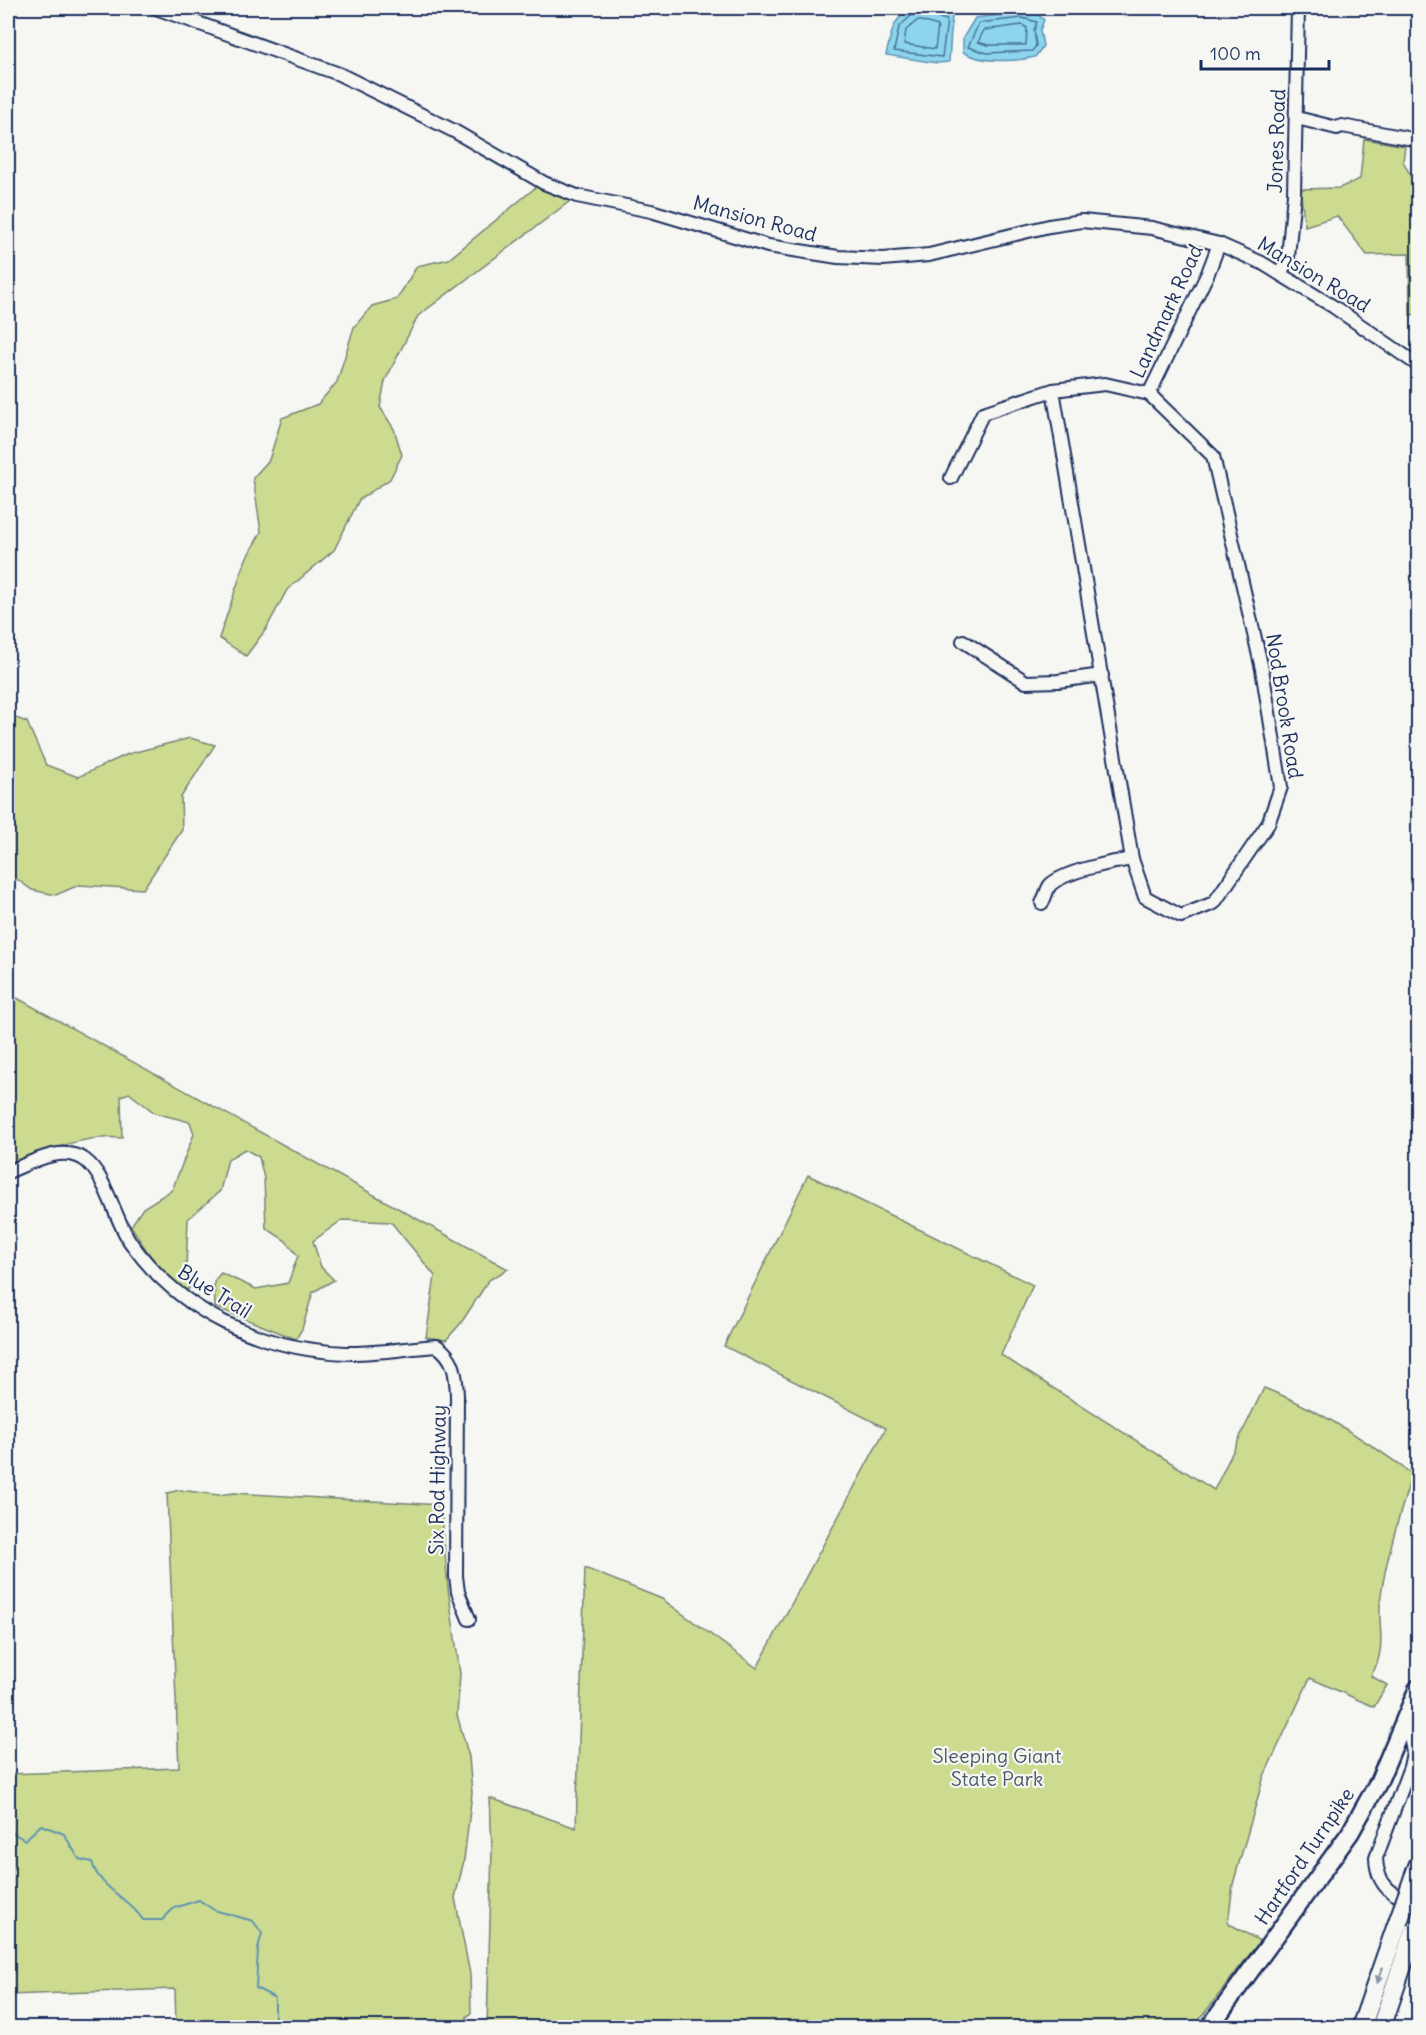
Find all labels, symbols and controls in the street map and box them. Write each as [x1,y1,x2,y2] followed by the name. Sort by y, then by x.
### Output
[1201,33,1328,71] scale bar
[1210,42,1261,65] text: 100 m
[1262,88,1290,194] street label: Jones Road
[690,189,820,247] street label: Mansion Road
[1253,231,1375,318] street label: Mansion Road
[1124,240,1208,382] street label: Landmark Road
[1261,632,1309,781] street label: Nod Brook Road
[174,1259,256,1323] street label: Blue Trail
[423,1405,451,1555] street label: Six Rod Highway
[932,1743,1062,1791] park label: Sleeping Giant State Park
[1249,1783,1359,1929] street label: Hartford Turnpike
[1374,1966,1384,1984] one-way arrow

